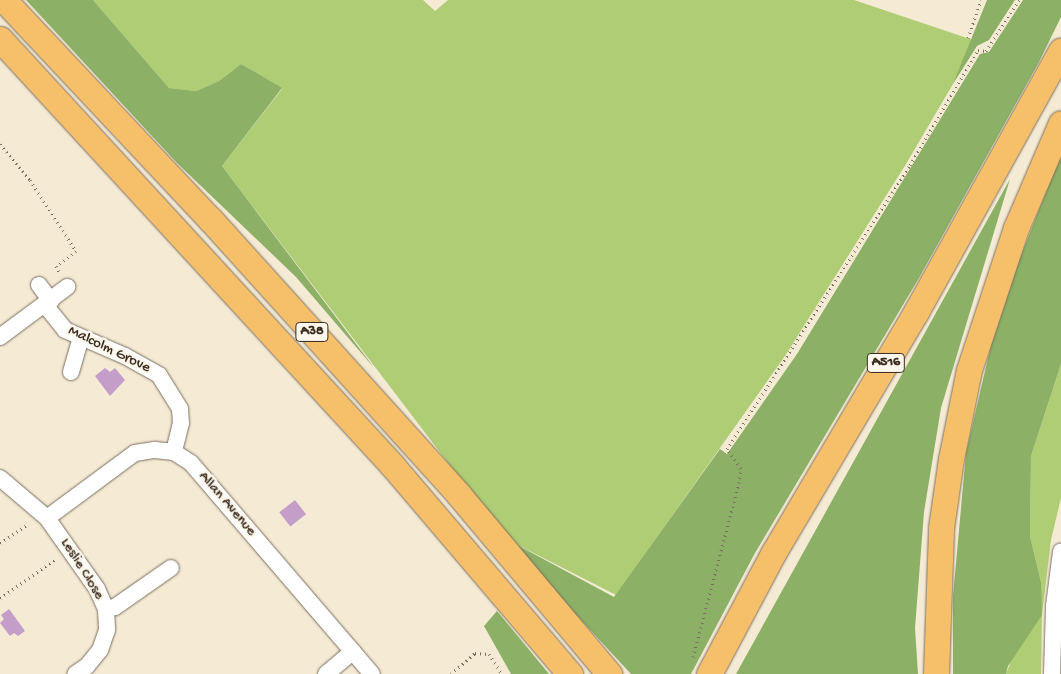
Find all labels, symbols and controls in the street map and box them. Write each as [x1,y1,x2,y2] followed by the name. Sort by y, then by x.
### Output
[294,321,330,344] road number: A38
[65,322,153,378] street label: Malcolm Grove
[866,352,906,374] road number: A516
[194,468,260,540] street label: Allan Avenue
[56,535,108,603] street label: Leslie Close

